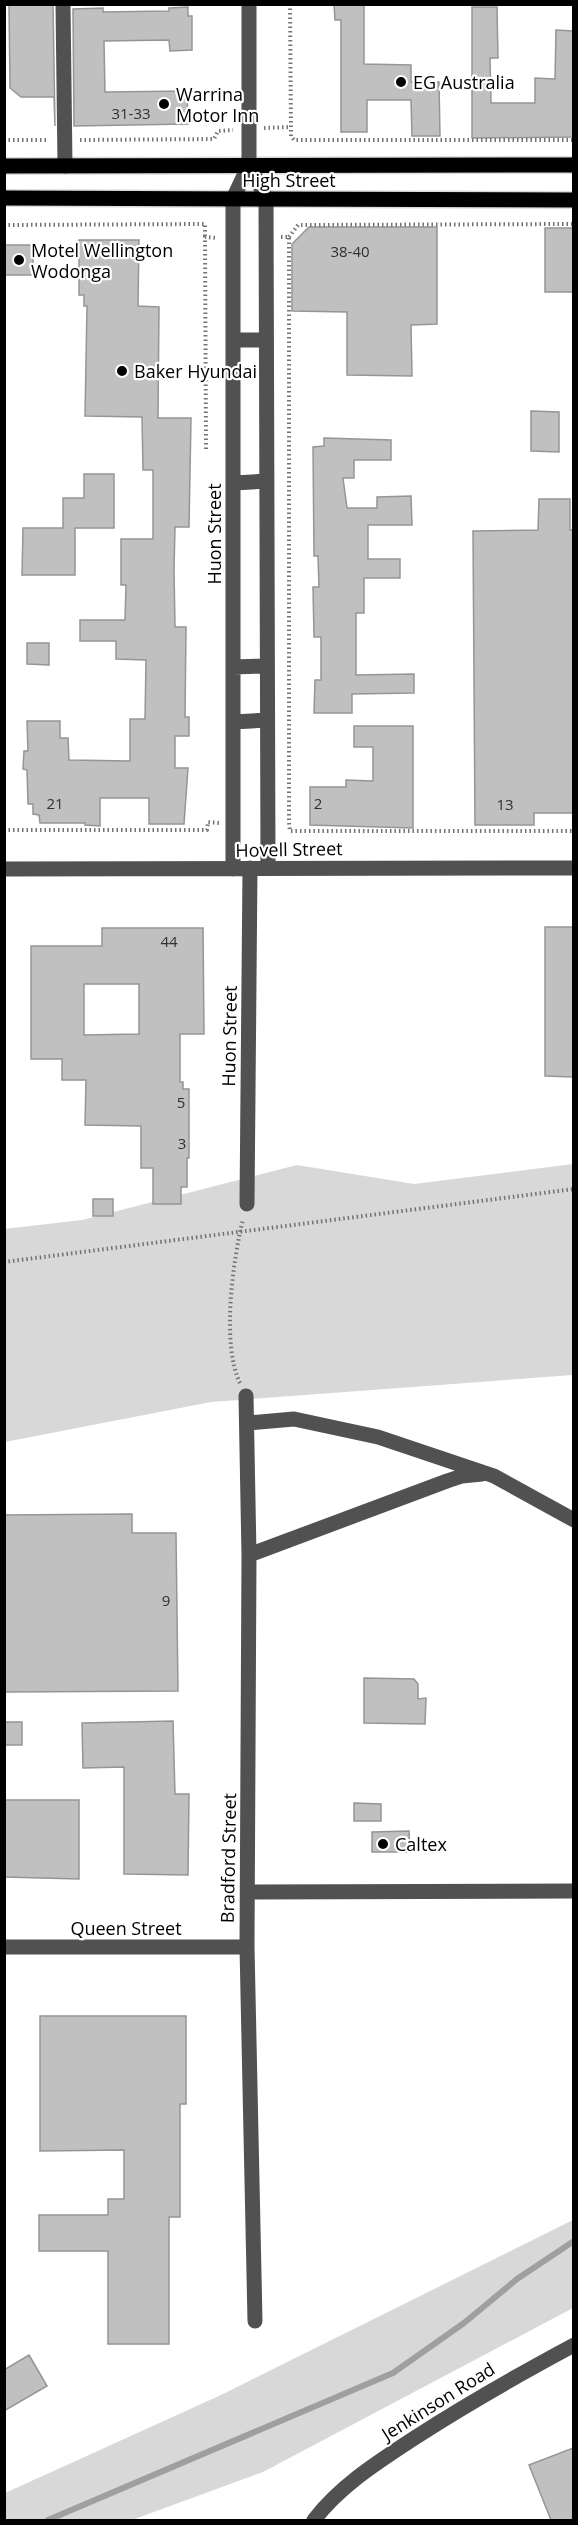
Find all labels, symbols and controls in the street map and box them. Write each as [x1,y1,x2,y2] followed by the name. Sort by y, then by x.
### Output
[413,70,515,94] place label: EG Australia
[394,75,408,89] marker: EG Australia
[176,82,259,127] place label: Warrina Motor Inn
[157,97,171,111] marker: Warrina Motor Inn
[111,103,151,123] house number: 31-33
[242,168,336,192] street label: High Street
[31,238,173,283] place label: Motel Wellington Wodonga
[330,241,370,261] house number: 38-40
[12,253,26,267] marker: Motel Wellington Wodonga
[134,359,257,383] place label: Baker Hyundai
[115,364,129,378] marker: Baker Hyundai
[202,483,226,585] street label: Huon Street
[46,793,64,813] house number: 21
[314,793,322,813] house number: 2
[496,794,514,814] house number: 13
[235,836,343,862] street label: Hovell Street
[160,931,178,951] house number: 44
[216,985,242,1087] street label: Huon Street
[177,1092,185,1112] house number: 5
[178,1133,186,1153] house number: 3
[162,1590,170,1610] house number: 9
[215,1793,241,1923] street label: Bradford Street
[395,1832,447,1856] place label: Caltex
[376,1837,390,1851] marker: Caltex
[70,1916,182,1940] street label: Queen Street
[375,2357,499,2446] street label: Jenkinson Road

